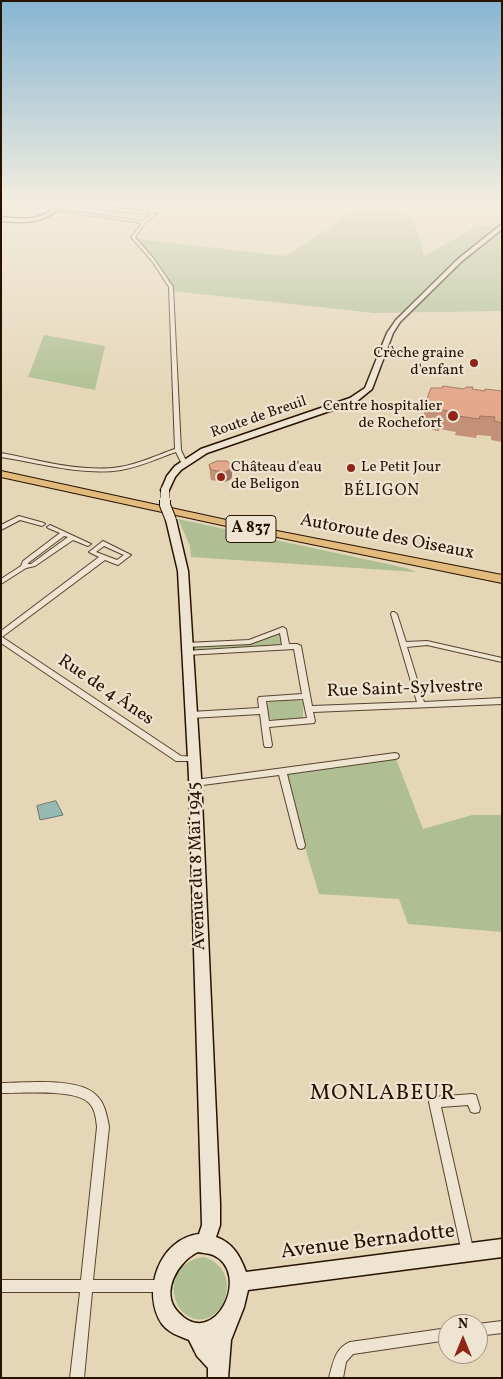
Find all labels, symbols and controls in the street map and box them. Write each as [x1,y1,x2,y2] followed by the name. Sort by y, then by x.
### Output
[373,345,464,380] place label: Crèche graine d'enfant
[468,357,480,369] marker: Crèche graine d'enfant
[209,393,309,443] street label: Route de Breuil
[323,398,442,433] place label: Centre hospitalier de Rochefort
[446,409,460,423] marker: Centre hospitalier de Rochefort
[231,459,322,494] place label: Château d'eau de Beligon
[361,459,441,477] place label: Le Petit Jour
[345,462,357,474] marker: Le Petit Jour
[215,471,227,483] marker: Château d'eau de Beligon
[343,482,421,502] district label: BÉLIGON
[298,511,476,565] street label: Autoroute des Oiseaux
[226,516,276,542] road number: A 837
[53,651,157,731] street label: Rue de 4 Ânes
[327,676,483,704] street label: Rue Saint-Sylvestre
[184,781,212,951] street label: Avenue du 8 Mai 1945
[309,1082,457,1108] district label: MONLABEUR
[280,1220,456,1266] street label: Avenue Bernadotte
[438,1314,488,1364] north arrow
[458,1315,468,1334] text: N

